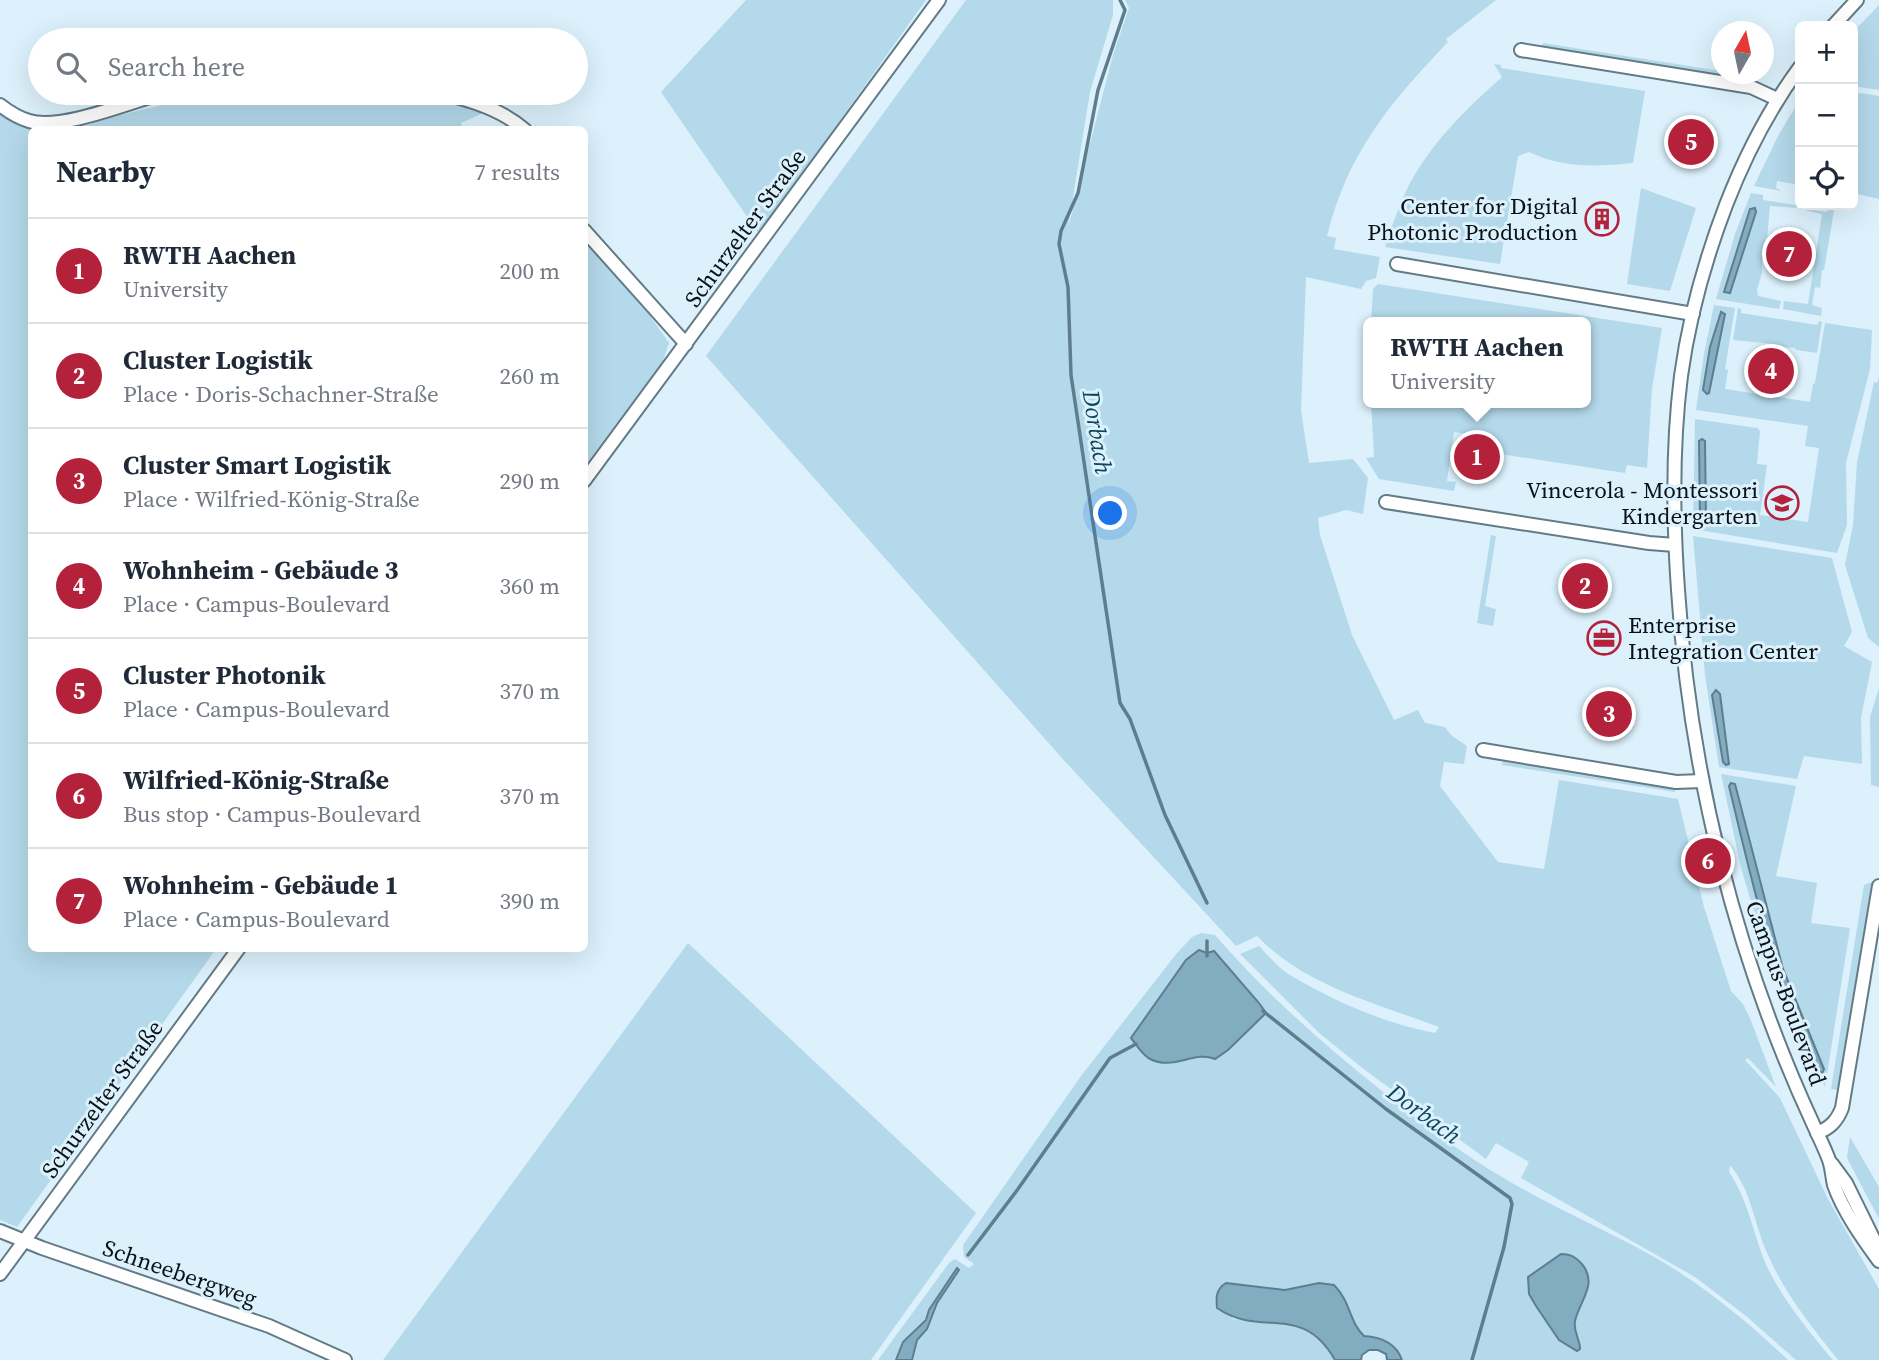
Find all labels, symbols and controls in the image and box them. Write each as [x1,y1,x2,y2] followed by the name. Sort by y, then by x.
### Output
[1711,21,1774,84] north arrow
[1795,21,1858,210] map controls
[1795,21,1858,84] button: +
[28,28,588,105] search box
[52,48,90,86] icon: search
[108,49,245,85] text: Search here
[1795,84,1858,147] button: −
[1668,116,1714,168] pin: 5
[677,142,813,314] street label: Schurzelter Straße
[1795,147,1858,210] button: locate
[56,151,155,192] text: Nearby
[474,156,560,188] text: 7 results
[1367,190,1578,248] place label: Center for Digital Photonic Production
[1583,200,1621,238] building icon: Center for Digital Photonic Production
[1766,228,1812,280] pin: 7
[123,237,296,273] text: RWTH Aachen
[73,255,85,287] text: 1
[499,255,560,287] text: 200 m
[123,273,228,305] text: University
[1363,317,1591,408] popup
[1390,329,1564,365] text: RWTH Aachen
[123,342,313,378] text: Cluster Logistik
[1748,345,1794,397] pin: 4
[73,360,85,392] text: 2
[499,360,560,392] text: 260 m
[1390,365,1495,397] text: University
[123,378,439,410] text: Place · Doris-Schachner-Straße
[1074,387,1120,476] water label: Dorbach
[1454,431,1500,483] pin: 1
[123,447,391,483] text: Cluster Smart Logistik
[73,465,85,497] text: 3
[499,465,560,497] text: 290 m
[1526,474,1758,532] place label: Vincerola - Montessori Kindergarten
[123,483,420,515] text: Place · Wilfried-König-Straße
[1763,484,1801,522] school or university icon: Vincerola - Montessori Kindergarten
[1093,496,1127,530] your location
[123,552,399,588] text: Wohnheim - Gebäude 3
[1562,560,1608,612] pin: 2
[73,570,85,602] text: 4
[499,570,560,602] text: 360 m
[123,588,390,620] text: Place · Campus-Boulevard
[1628,609,1818,667] place label: Enterprise Integration Center
[1585,619,1623,657] office icon: Enterprise Integration Center
[123,657,326,693] text: Cluster Photonik
[73,675,85,707] text: 5
[499,675,560,707] text: 370 m
[1586,688,1632,740] pin: 3
[123,693,390,725] text: Place · Campus-Boulevard
[123,762,389,798] text: Wilfried-König-Straße
[73,780,85,812] text: 6
[499,780,560,812] text: 370 m
[123,798,421,830] text: Bus stop · Campus-Boulevard
[1685,835,1731,887] pin: 6
[123,867,399,903] text: Wohnheim - Gebäude 1
[73,885,85,917] text: 7
[499,885,560,917] text: 390 m
[1738,896,1834,1090] street label: Campus-Boulevard
[123,903,390,935] text: Place · Campus-Boulevard
[34,1013,170,1185] street label: Schurzelter Straße
[1380,1075,1468,1152] water label: Dorbach
[99,1232,261,1314] street label: Schneebergweg

